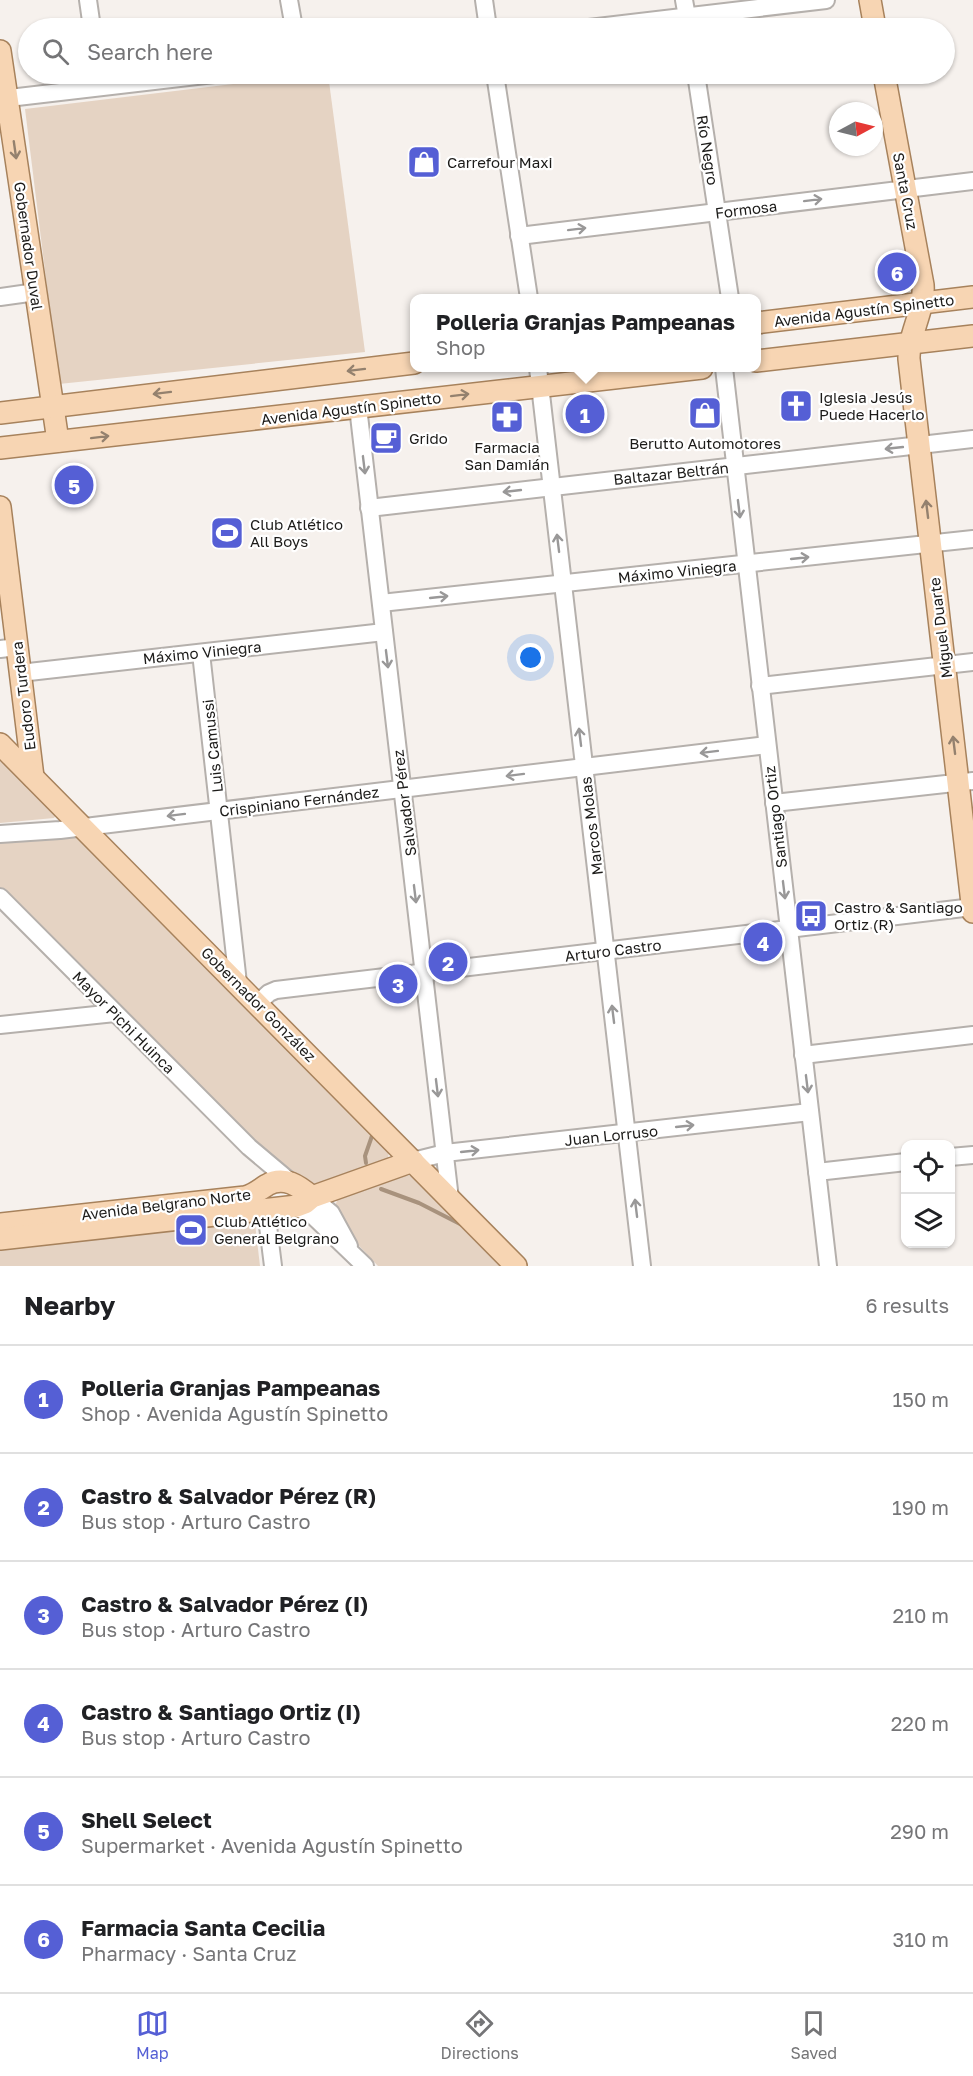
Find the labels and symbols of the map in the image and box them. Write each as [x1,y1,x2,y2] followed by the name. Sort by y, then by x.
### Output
[829,102,883,156] north arrow
[694,114,722,186] street label: Río Negro
[9,140,20,160] one-way arrow
[406,144,442,180] shop icon: Carrefour Maxi
[890,151,922,231] street label: Santa Cruz
[447,153,552,171] place label: Carrefour Maxi
[11,181,47,312] street label: Gobernador Duval
[802,195,822,206] one-way arrow
[714,196,778,222] street label: Formosa
[567,223,587,234] one-way arrow
[878,250,916,294] pin: 6
[773,290,955,330] street label: Avenida Agustín Spinetto
[346,365,366,376] one-way arrow
[153,388,173,399] one-way arrow
[260,388,442,428] street label: Avenida Agustín Spinetto
[778,388,814,424] church icon: Iglesia Jesús Puede Hacerlo
[819,388,925,423] place label: Iglesia Jesús Puede Hacerlo
[450,389,470,400] one-way arrow
[566,392,604,436] pin: 1
[687,395,723,431] shop icon: Berutto Automotores
[489,399,525,435] pharmacy icon: Farmacia San Damián
[368,420,404,456] cafe icon: Grido
[409,429,448,447] place label: Grido
[89,431,109,442] one-way arrow
[629,434,781,452] place label: Berutto Automotores
[464,438,550,473] place label: Farmacia San Damián
[885,443,904,454] one-way arrow
[359,455,370,475] one-way arrow
[612,458,730,488] street label: Baltazar Beltrán
[54,462,94,508] pin: 5
[503,486,523,497] one-way arrow
[734,499,745,518] one-way arrow
[921,500,932,520] one-way arrow
[209,515,245,551] sports icon: Club Atlético All Boys
[250,515,343,550] place label: Club Atlético All Boys
[552,534,563,554] one-way arrow
[789,552,809,563] one-way arrow
[617,556,737,586] street label: Máximo Viniegra
[925,576,955,679] street label: Miguel Duarte
[428,591,448,602] one-way arrow
[142,637,262,667] street label: Máximo Viniegra
[7,640,39,752] street label: Eudoro Turdera
[516,643,545,672] your location
[382,648,393,668] one-way arrow
[198,698,226,794] street label: Luis Camussi
[575,728,586,748] one-way arrow
[948,735,959,755] one-way arrow
[699,746,719,757] one-way arrow
[388,748,419,857] street label: Salvador Pérez
[760,765,790,869] street label: Santiago Ortiz
[506,769,526,780] one-way arrow
[576,776,606,876] street label: Marcos Molas
[218,782,380,820] street label: Crispiniano Fernández
[166,810,186,821] one-way arrow
[779,880,790,900] one-way arrow
[409,884,420,904] one-way arrow
[793,898,829,934] bus stop icon: Castro & Santiago Ortiz (R)
[834,898,963,933] place label: Castro & Santiago Ortiz (R)
[744,920,783,964] pin: 4
[564,935,662,965] street label: Arturo Castro
[428,940,468,984] pin: 2
[198,943,320,1065] street label: Gobernador González
[378,962,418,1006] pin: 3
[69,967,179,1077] street label: Mayor Pichi Huinca
[607,1005,618,1025] one-way arrow
[802,1074,813,1094] one-way arrow
[432,1078,443,1097] one-way arrow
[563,1121,659,1149] street label: Juan Lorruso
[674,1121,694,1132] one-way arrow
[460,1145,479,1156] one-way arrow
[80,1185,252,1223] street label: Avenida Belgrano Norte
[630,1198,641,1218] one-way arrow
[173,1212,209,1248] sports icon: Club Atlético General Belgrano
[214,1212,339,1247] place label: Club Atlético General Belgrano

